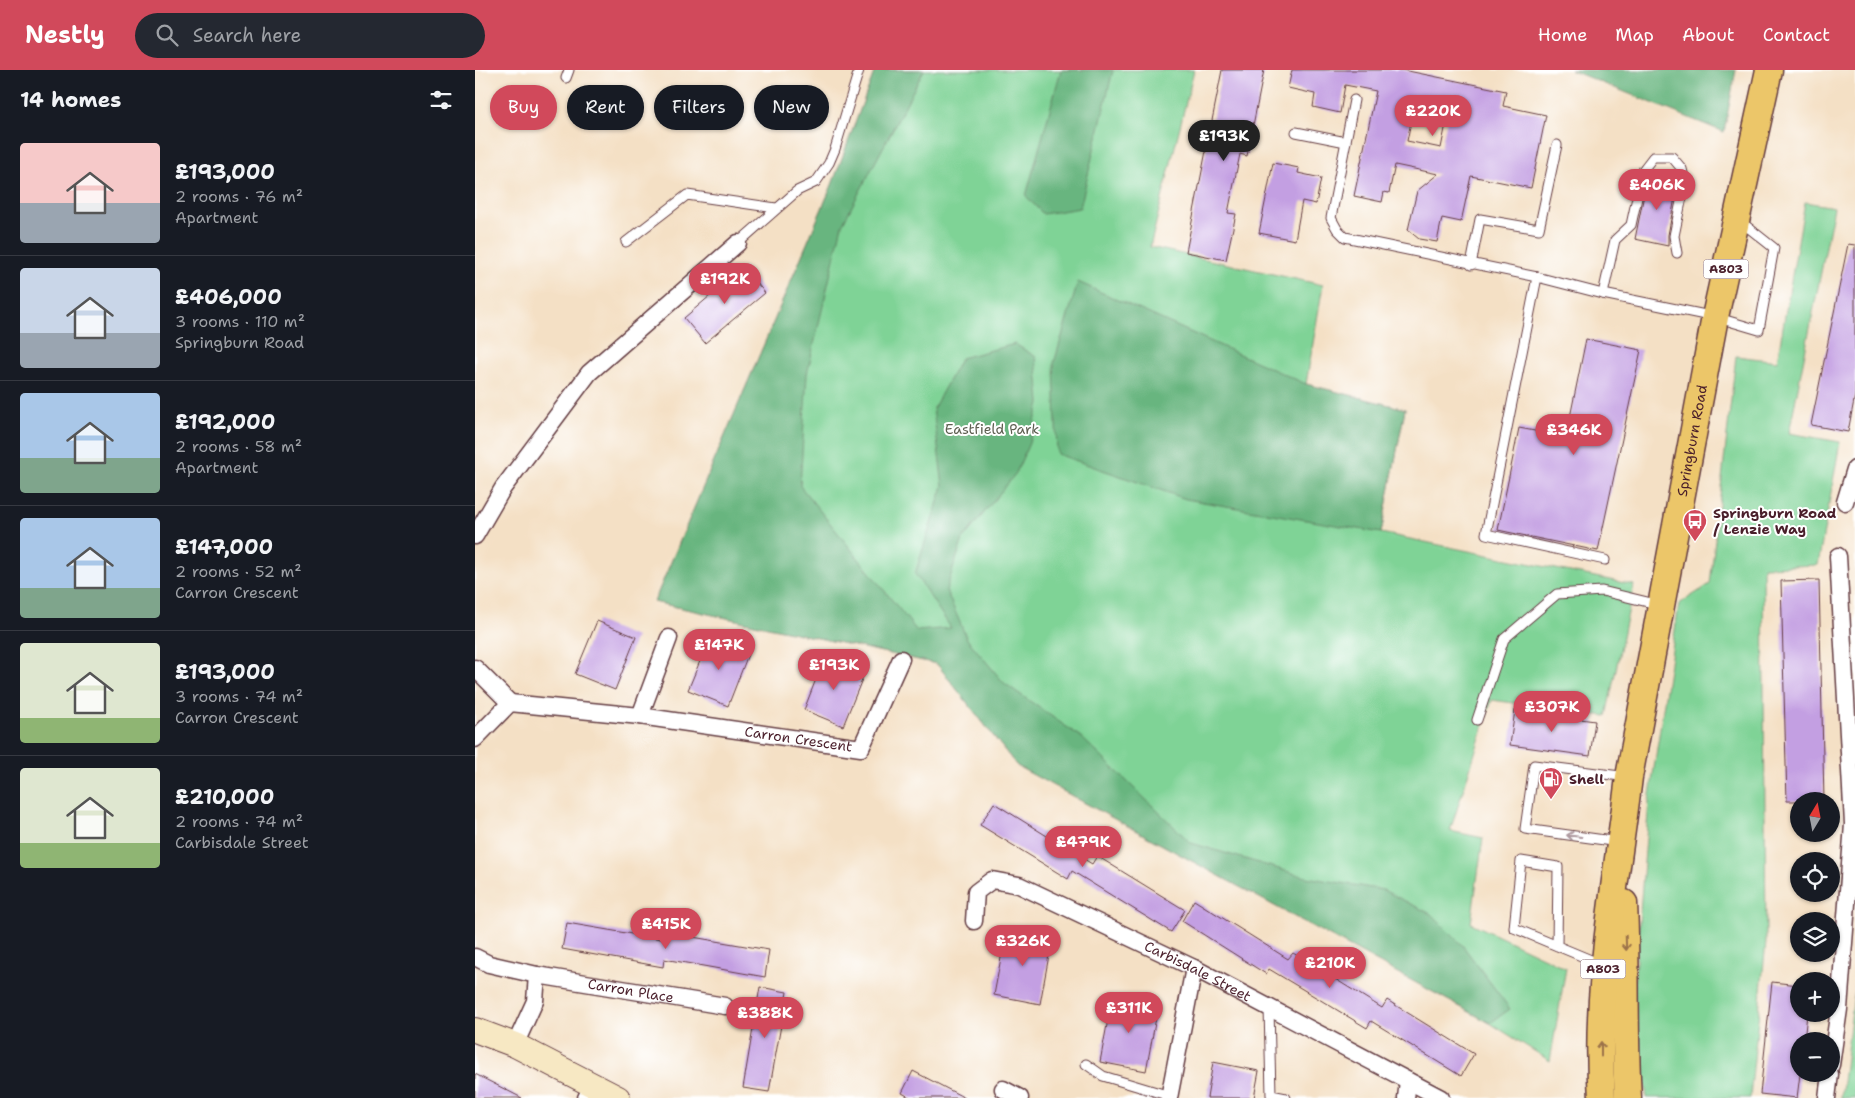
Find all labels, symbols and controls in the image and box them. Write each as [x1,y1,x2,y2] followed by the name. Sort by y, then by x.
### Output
[135,13,485,58] search box
[25,19,105,51] text: Nestly
[153,21,181,49] icon: search
[193,23,301,48] text: Search here
[1538,23,1587,47] text: Home
[1615,23,1654,47] text: Map
[1682,23,1735,47] text: About
[1763,23,1830,47] text: Contact
[490,85,557,130] chip: Buy
[567,85,644,130] chip: Rent
[654,85,744,130] chip: Filters
[754,85,829,130] chip: New
[20,86,121,114] text: 14 homes
[427,86,455,114] icon: filters
[1398,94,1468,137] pin: £220K
[1406,100,1460,121] text: £220K
[1189,119,1259,162] pin: £193K
[1199,125,1249,146] text: £193K
[175,158,275,186] text: £193,000
[60,163,120,223] icon: home
[1622,168,1692,211] pin: £406K
[1629,174,1685,195] text: £406K
[175,186,303,207] text: 2 rooms · 76 m²
[175,207,258,228] text: Apartment
[1703,260,1749,278] road number: A803
[690,262,760,305] pin: £192K
[700,268,750,289] text: £192K
[175,283,282,311] text: £406,000
[60,288,120,348] icon: home
[175,311,305,332] text: 3 rooms · 110 m²
[175,332,304,353] text: Springburn Road
[1673,383,1711,498] street label: Springburn Road
[175,408,276,436] text: £192,000
[60,413,120,473] icon: home
[1539,414,1609,456] pin: £346K
[1546,419,1602,440] text: £346K
[945,420,1039,438] park label: Eastfield Park
[175,436,302,457] text: 2 rooms · 58 m²
[175,457,258,478] text: Apartment
[1713,504,1837,538] place label: Springburn Road / Lenzie Way
[1682,508,1708,542] bus stop icon: Springburn Road / Lenzie Way
[175,533,273,561] text: £147,000
[60,538,120,598] icon: home
[175,561,302,582] text: 2 rooms · 52 m²
[175,582,299,603] text: Carron Crescent
[684,628,754,671] pin: £147K
[694,634,744,655] text: £147K
[799,648,869,691] pin: £193K
[809,654,859,675] text: £193K
[175,658,275,686] text: £193,000
[60,663,120,723] icon: home
[175,686,303,707] text: 3 rooms · 74 m²
[1517,690,1587,733] pin: £307K
[1525,696,1579,717] text: £307K
[175,707,299,728] text: Carron Crescent
[744,722,853,756] street label: Carron Crescent
[1538,766,1564,800] fuel station icon: Shell
[1569,770,1604,788] place label: Shell
[175,783,274,811] text: £210,000
[60,788,120,848] icon: home
[1790,792,1840,842] north arrow
[1790,792,1840,1082] map controls
[175,811,303,832] text: 2 rooms · 74 m²
[1048,826,1118,868] pin: £479K
[1566,830,1582,840] one-way arrow
[1056,831,1110,852] text: £479K
[175,832,309,853] text: Carbisdale Street
[1790,852,1840,902] button: locate
[631,908,701,950] pin: £415K
[1790,912,1840,962] button: layers
[641,913,691,934] text: £415K
[988,924,1058,967] pin: £326K
[996,930,1050,951] text: £326K
[1621,935,1630,951] one-way arrow
[1142,937,1254,1005] street label: Carbisdale Street
[1295,946,1365,989] pin: £210K
[1305,952,1355,973] text: £210K
[1581,960,1625,979] road number: A803
[1790,972,1840,1022] button: +
[587,975,675,1006] street label: Carron Place
[1094,992,1164,1034] pin: £311K
[730,996,800,1039] pin: £388K
[1106,997,1152,1018] text: £311K
[737,1002,793,1023] text: £388K
[1790,1032,1840,1082] button: −
[1596,1042,1606,1058] one-way arrow

